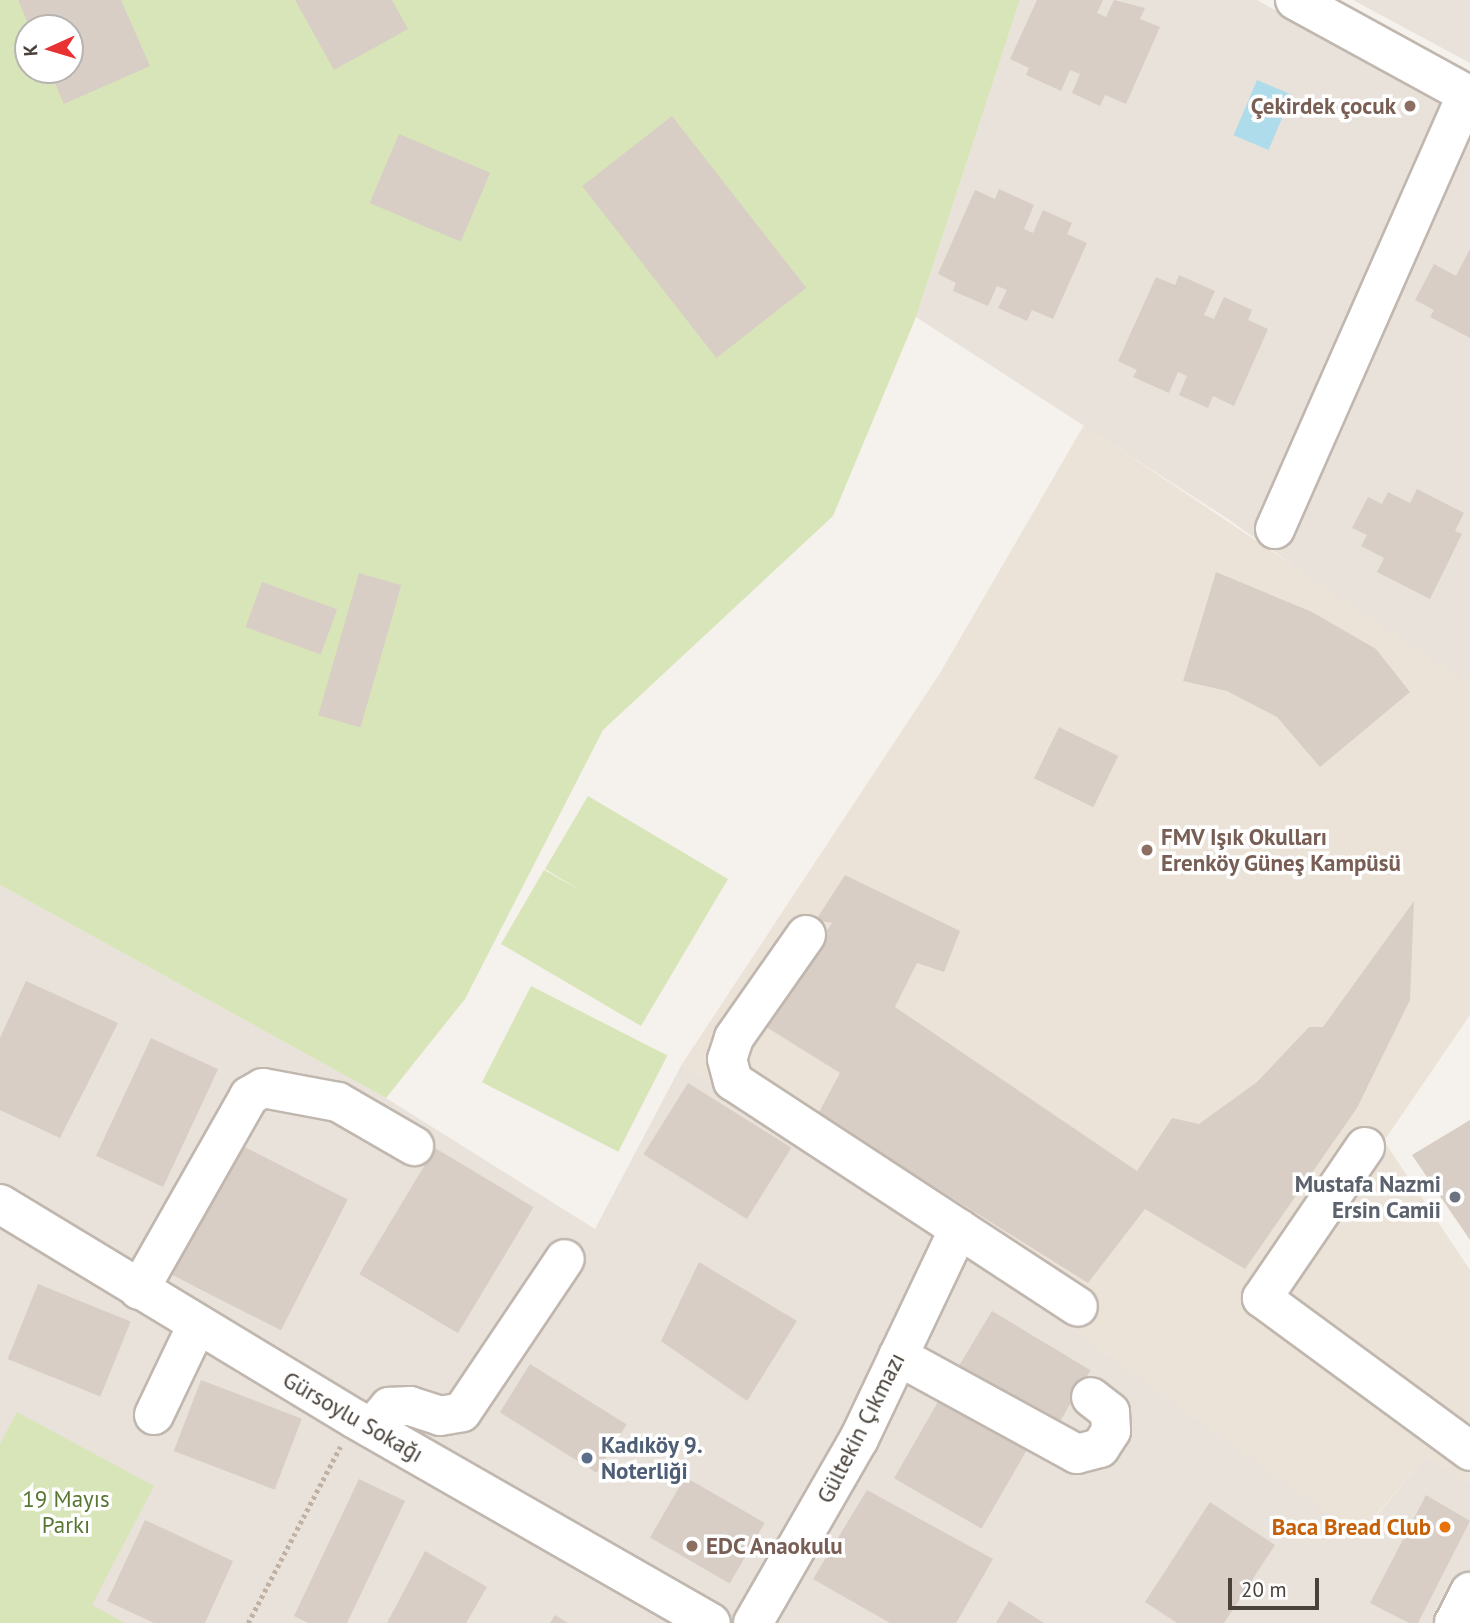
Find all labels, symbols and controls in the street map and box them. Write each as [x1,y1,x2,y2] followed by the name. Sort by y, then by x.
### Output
[14,14,84,84] north arrow
[18,44,42,57] text: K
[1250,92,1396,120] place label: Çekirdek çocuk
[1402,98,1418,114] marker: Çekirdek çocuk
[1161,823,1402,877] place label: FMV Işık Okulları Erenköy Güneş Kampüsü
[1139,842,1155,858] marker: FMV Işık Okulları Erenköy Güneş Kampüsü
[1295,1170,1441,1224] place label: Mustafa Nazmi Ersin Camii
[1447,1189,1463,1205] marker: Mustafa Nazmi Ersin Camii
[811,1348,911,1508] street label: Gültekin Çıkmazı
[278,1366,428,1468] street label: Gürsoylu Sokağı
[601,1431,703,1485] place label: Kadıköy 9. Noterliği
[579,1450,595,1466] marker: Kadıköy 9. Noterliği
[22,1485,110,1539] park label: 19 Mayıs Parkı
[1272,1513,1431,1541] place label: Baca Bread Club
[1437,1519,1453,1535] marker: Baca Bread Club
[706,1532,845,1560] place label: EDC Anaokulu
[684,1538,700,1554] marker: EDC Anaokulu
[1232,1564,1323,1608] scale bar
[1241,1576,1287,1603] text: 20 m

